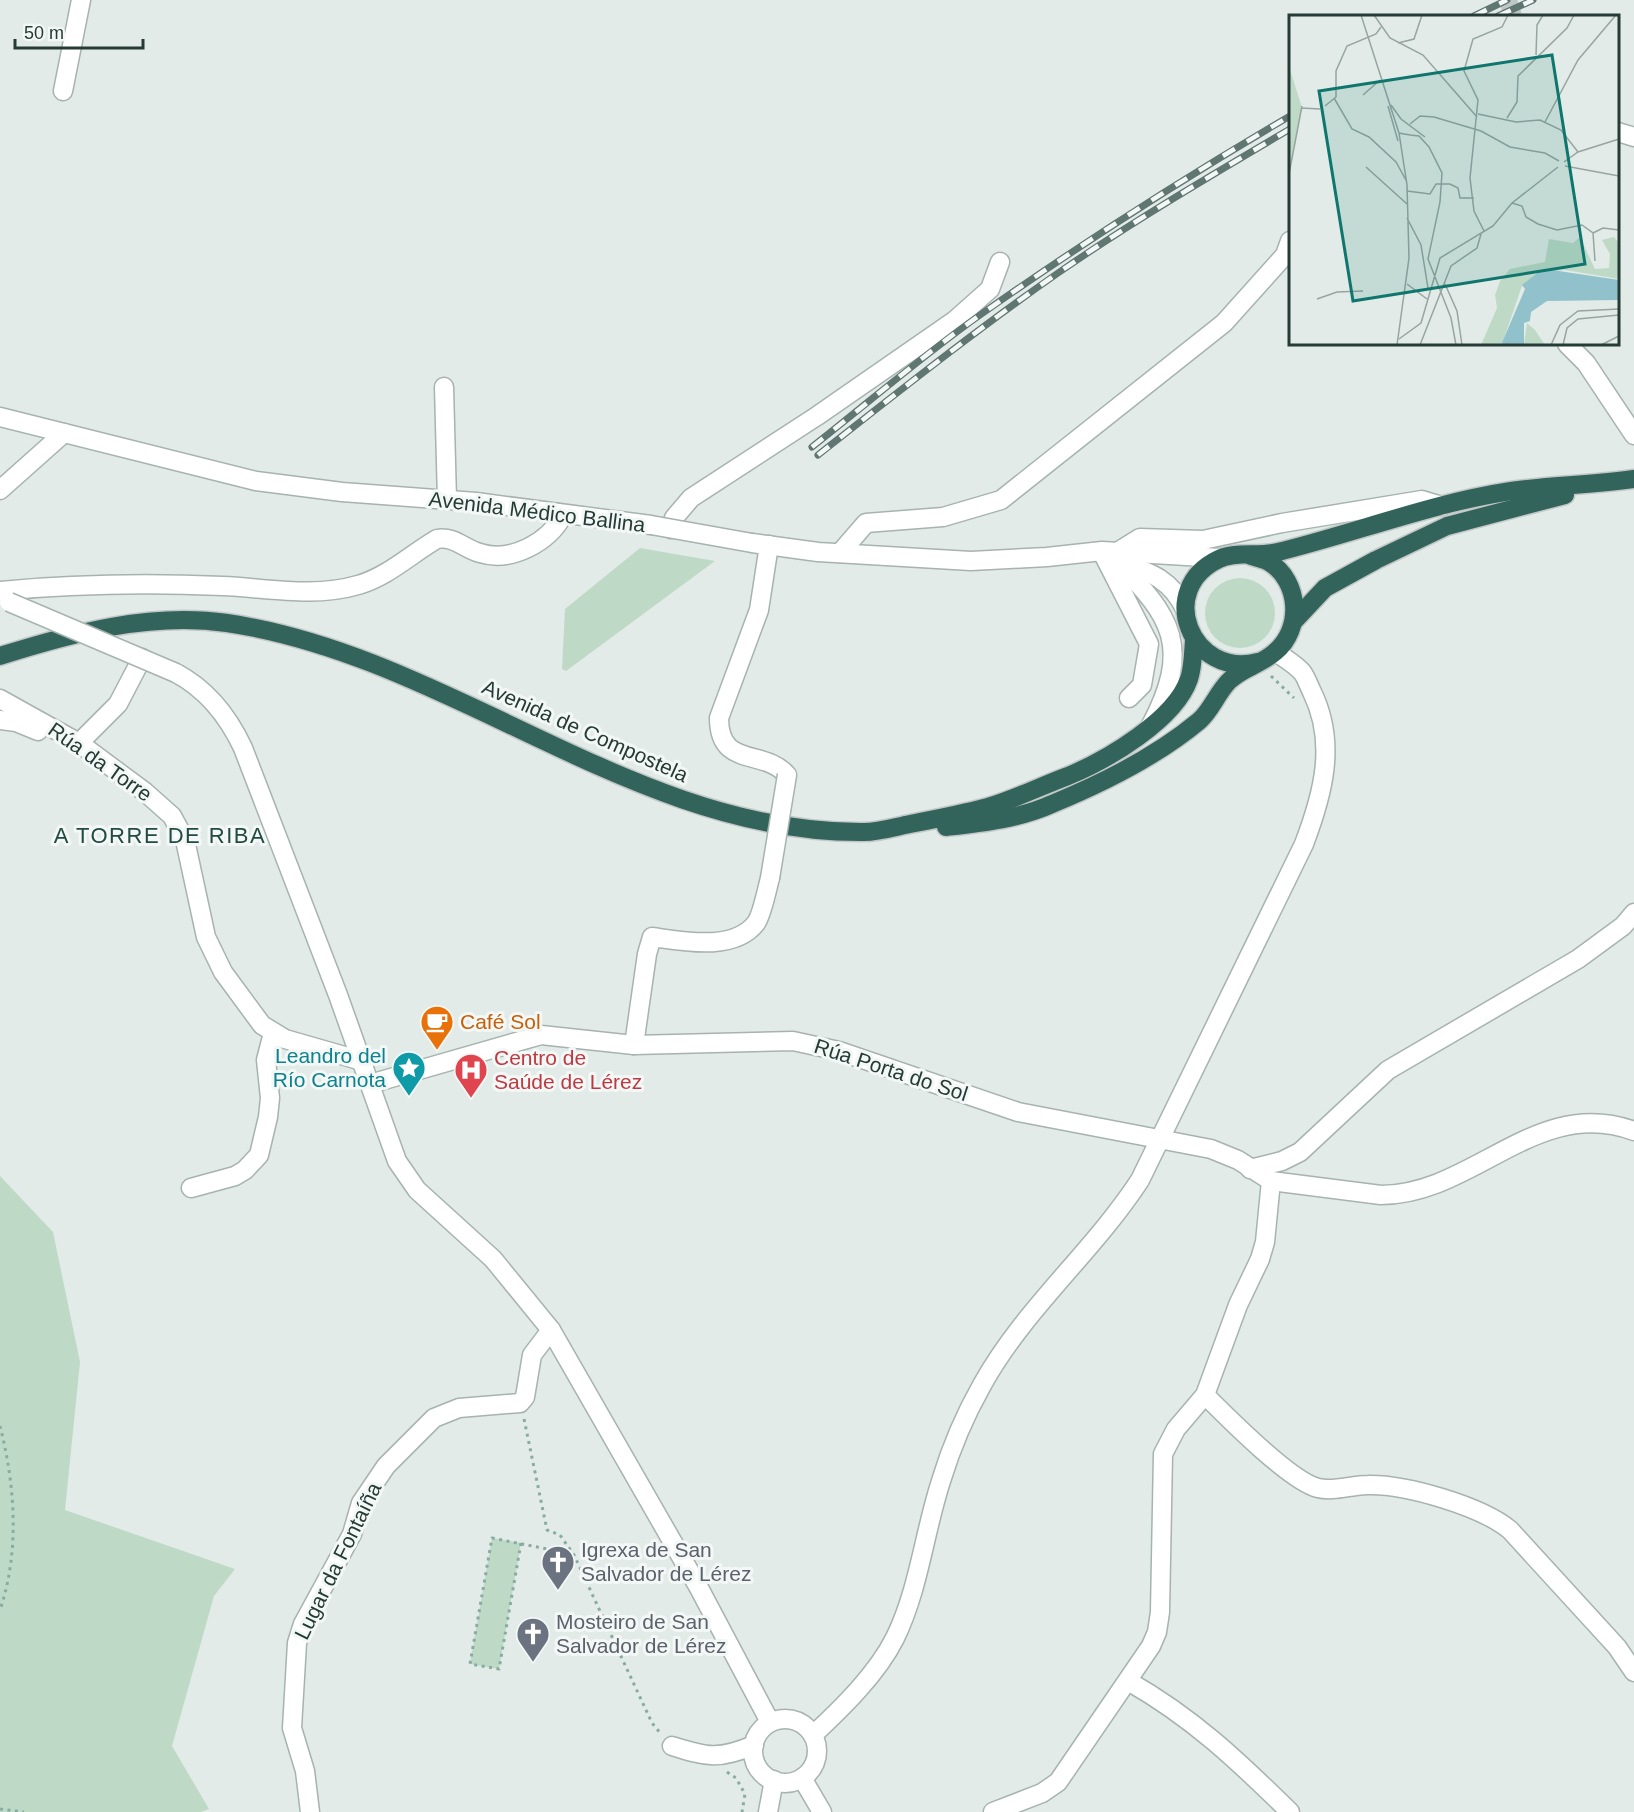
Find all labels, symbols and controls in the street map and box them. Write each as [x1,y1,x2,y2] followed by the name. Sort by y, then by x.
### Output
[15,12,142,50] scale bar
[1289,15,1619,345] inset map
[24,23,64,43] text: 50 m
[428,487,647,536] street label: Avenida Médico Ballina
[479,675,692,786] street label: Avenida de Compostela
[44,717,156,806] street label: Rúa da Torre
[54,823,266,848] district label: A TORRE DE RIBA
[419,1004,455,1051] cafe icon: Café Sol
[460,1010,541,1033] place label: Café Sol
[812,1034,971,1105] street label: Rúa Porta do Sol
[273,1044,386,1091] place label: Leandro del Río Carnota
[494,1046,642,1093] place label: Centro de Saúde de Lérez
[391,1050,427,1097] place icon: Leandro del Río Carnota
[453,1052,489,1099] hospital icon: Centro de Saúde de Lérez
[290,1478,386,1643] street label: Lugar da Fontaíña
[581,1538,751,1585] place label: Igrexa de San Salvador de Lérez
[540,1544,576,1591] church icon: Igrexa de San Salvador de Lérez
[556,1610,726,1657] place label: Mosteiro de San Salvador de Lérez
[515,1616,551,1663] church icon: Mosteiro de San Salvador de Lérez

